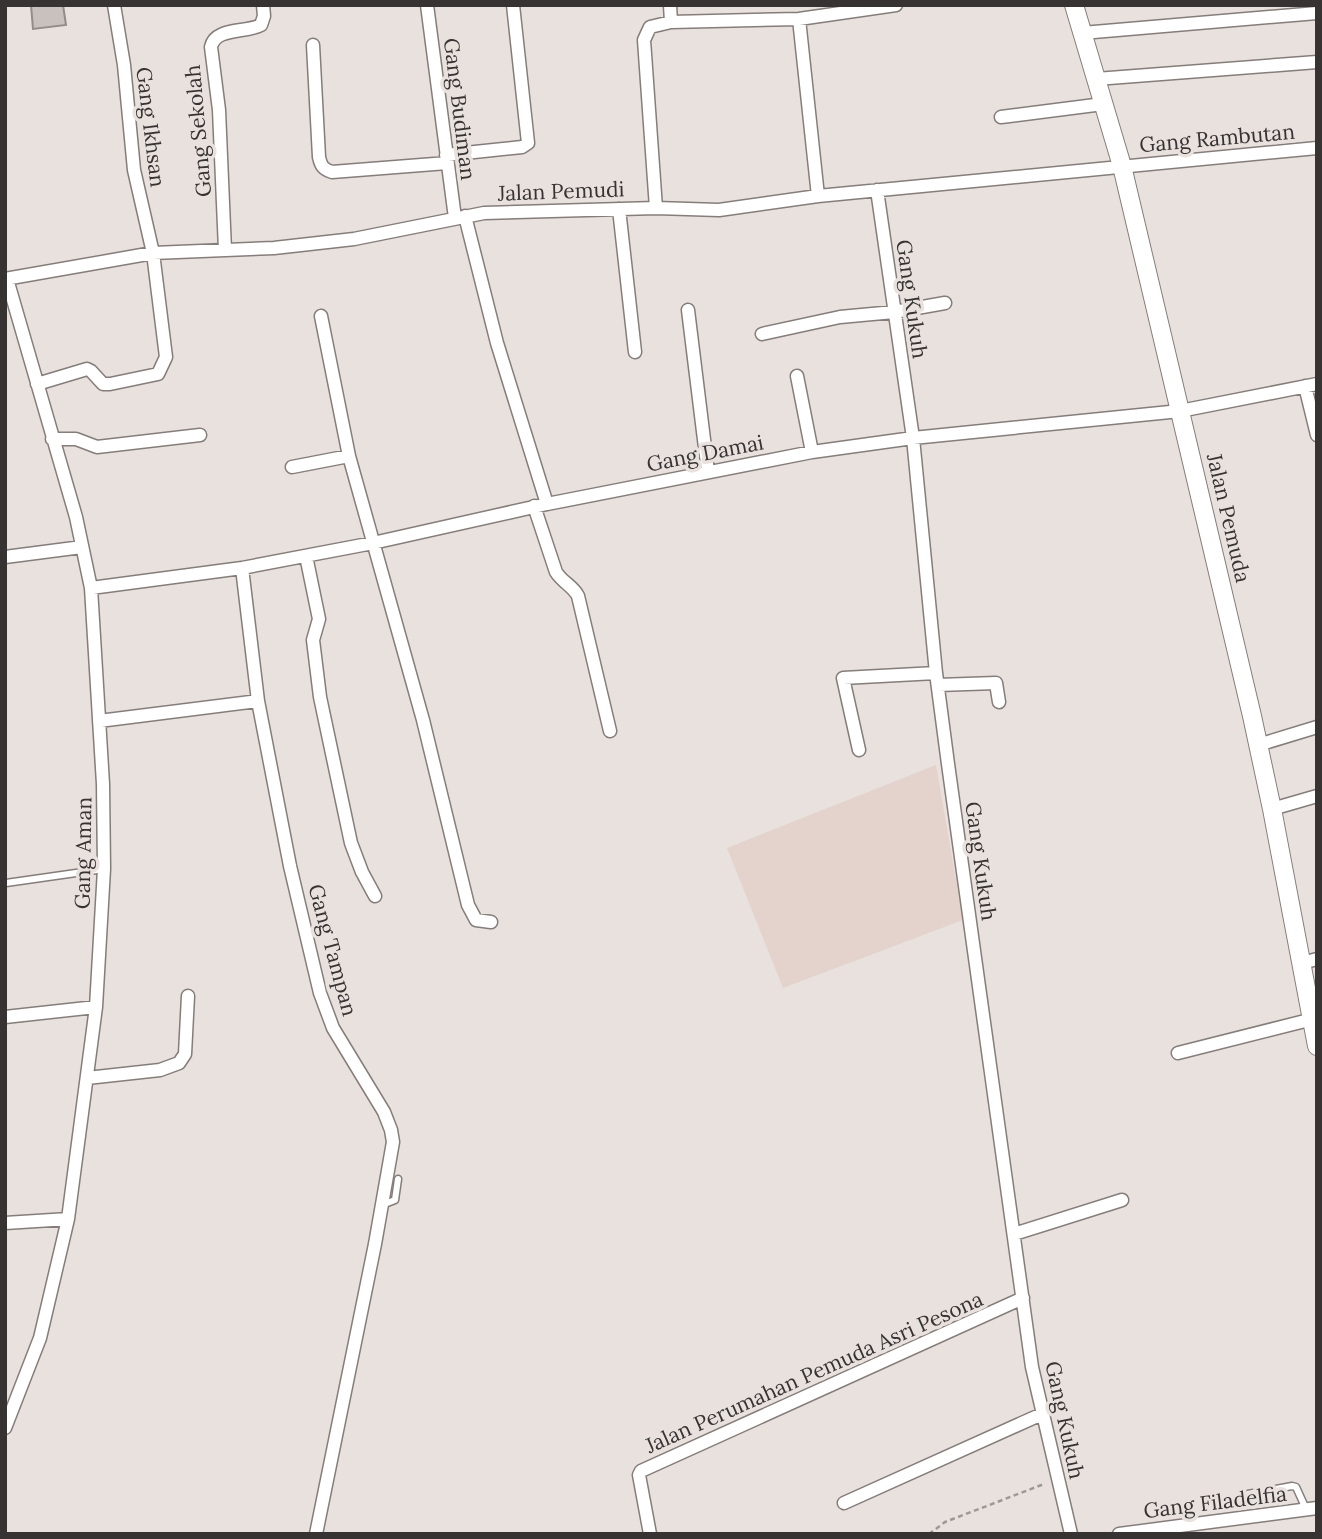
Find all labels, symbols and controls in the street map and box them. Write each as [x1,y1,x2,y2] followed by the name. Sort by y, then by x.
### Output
[438,36,482,182] street label: Gang Budiman
[179,64,217,198] street label: Gang Sekolah
[130,65,172,189] street label: Gang Ikhsan
[1138,118,1296,158] street label: Gang Rambutan
[496,175,625,207] street label: Jalan Pemudi
[890,238,934,360] street label: Gang Kukuh
[644,428,766,478] street label: Gang Damai
[1201,450,1257,585] street label: Jalan Pemuda
[69,796,97,909] street label: Gang Aman
[959,800,1003,922] street label: Gang Kukuh
[302,881,364,1019] street label: Gang Tampan
[640,1285,987,1459] street label: Jalan Perumahan Pemuda Asri Pesona
[1039,1359,1091,1481] street label: Gang Kukuh
[1142,1480,1288,1524] street label: Gang Filadelfia

